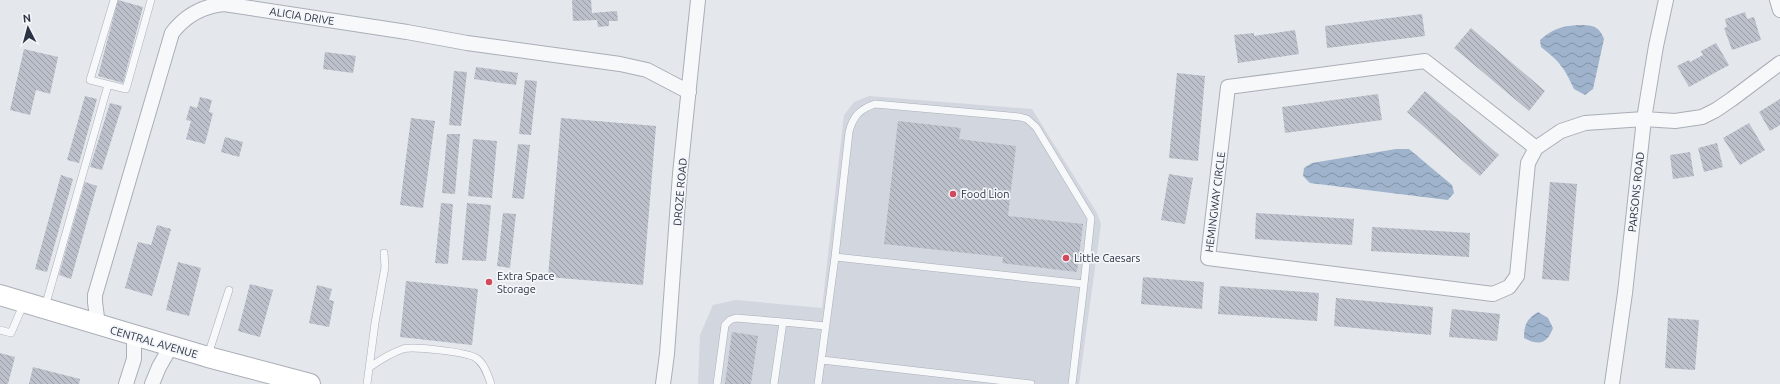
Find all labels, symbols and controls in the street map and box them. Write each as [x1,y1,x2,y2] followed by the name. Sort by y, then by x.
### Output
[269,5,335,27] street label: ALICIA DRIVE
[8,8,48,48] north arrow
[22,12,32,24] text: N
[1203,151,1227,253] street label: HEMINGWAY CIRCLE
[1626,151,1646,233] street label: PARSONS ROAD
[671,157,689,227] street label: DROZE ROAD
[961,188,1010,200] place label: Food Lion
[948,189,958,199] marker: Food Lion
[1074,252,1140,264] place label: Little Caesars
[1061,253,1071,263] marker: Little Caesars
[497,270,555,295] place label: Extra Space Storage
[484,277,494,287] marker: Extra Space Storage
[109,324,199,360] street label: CENTRAL AVENUE

